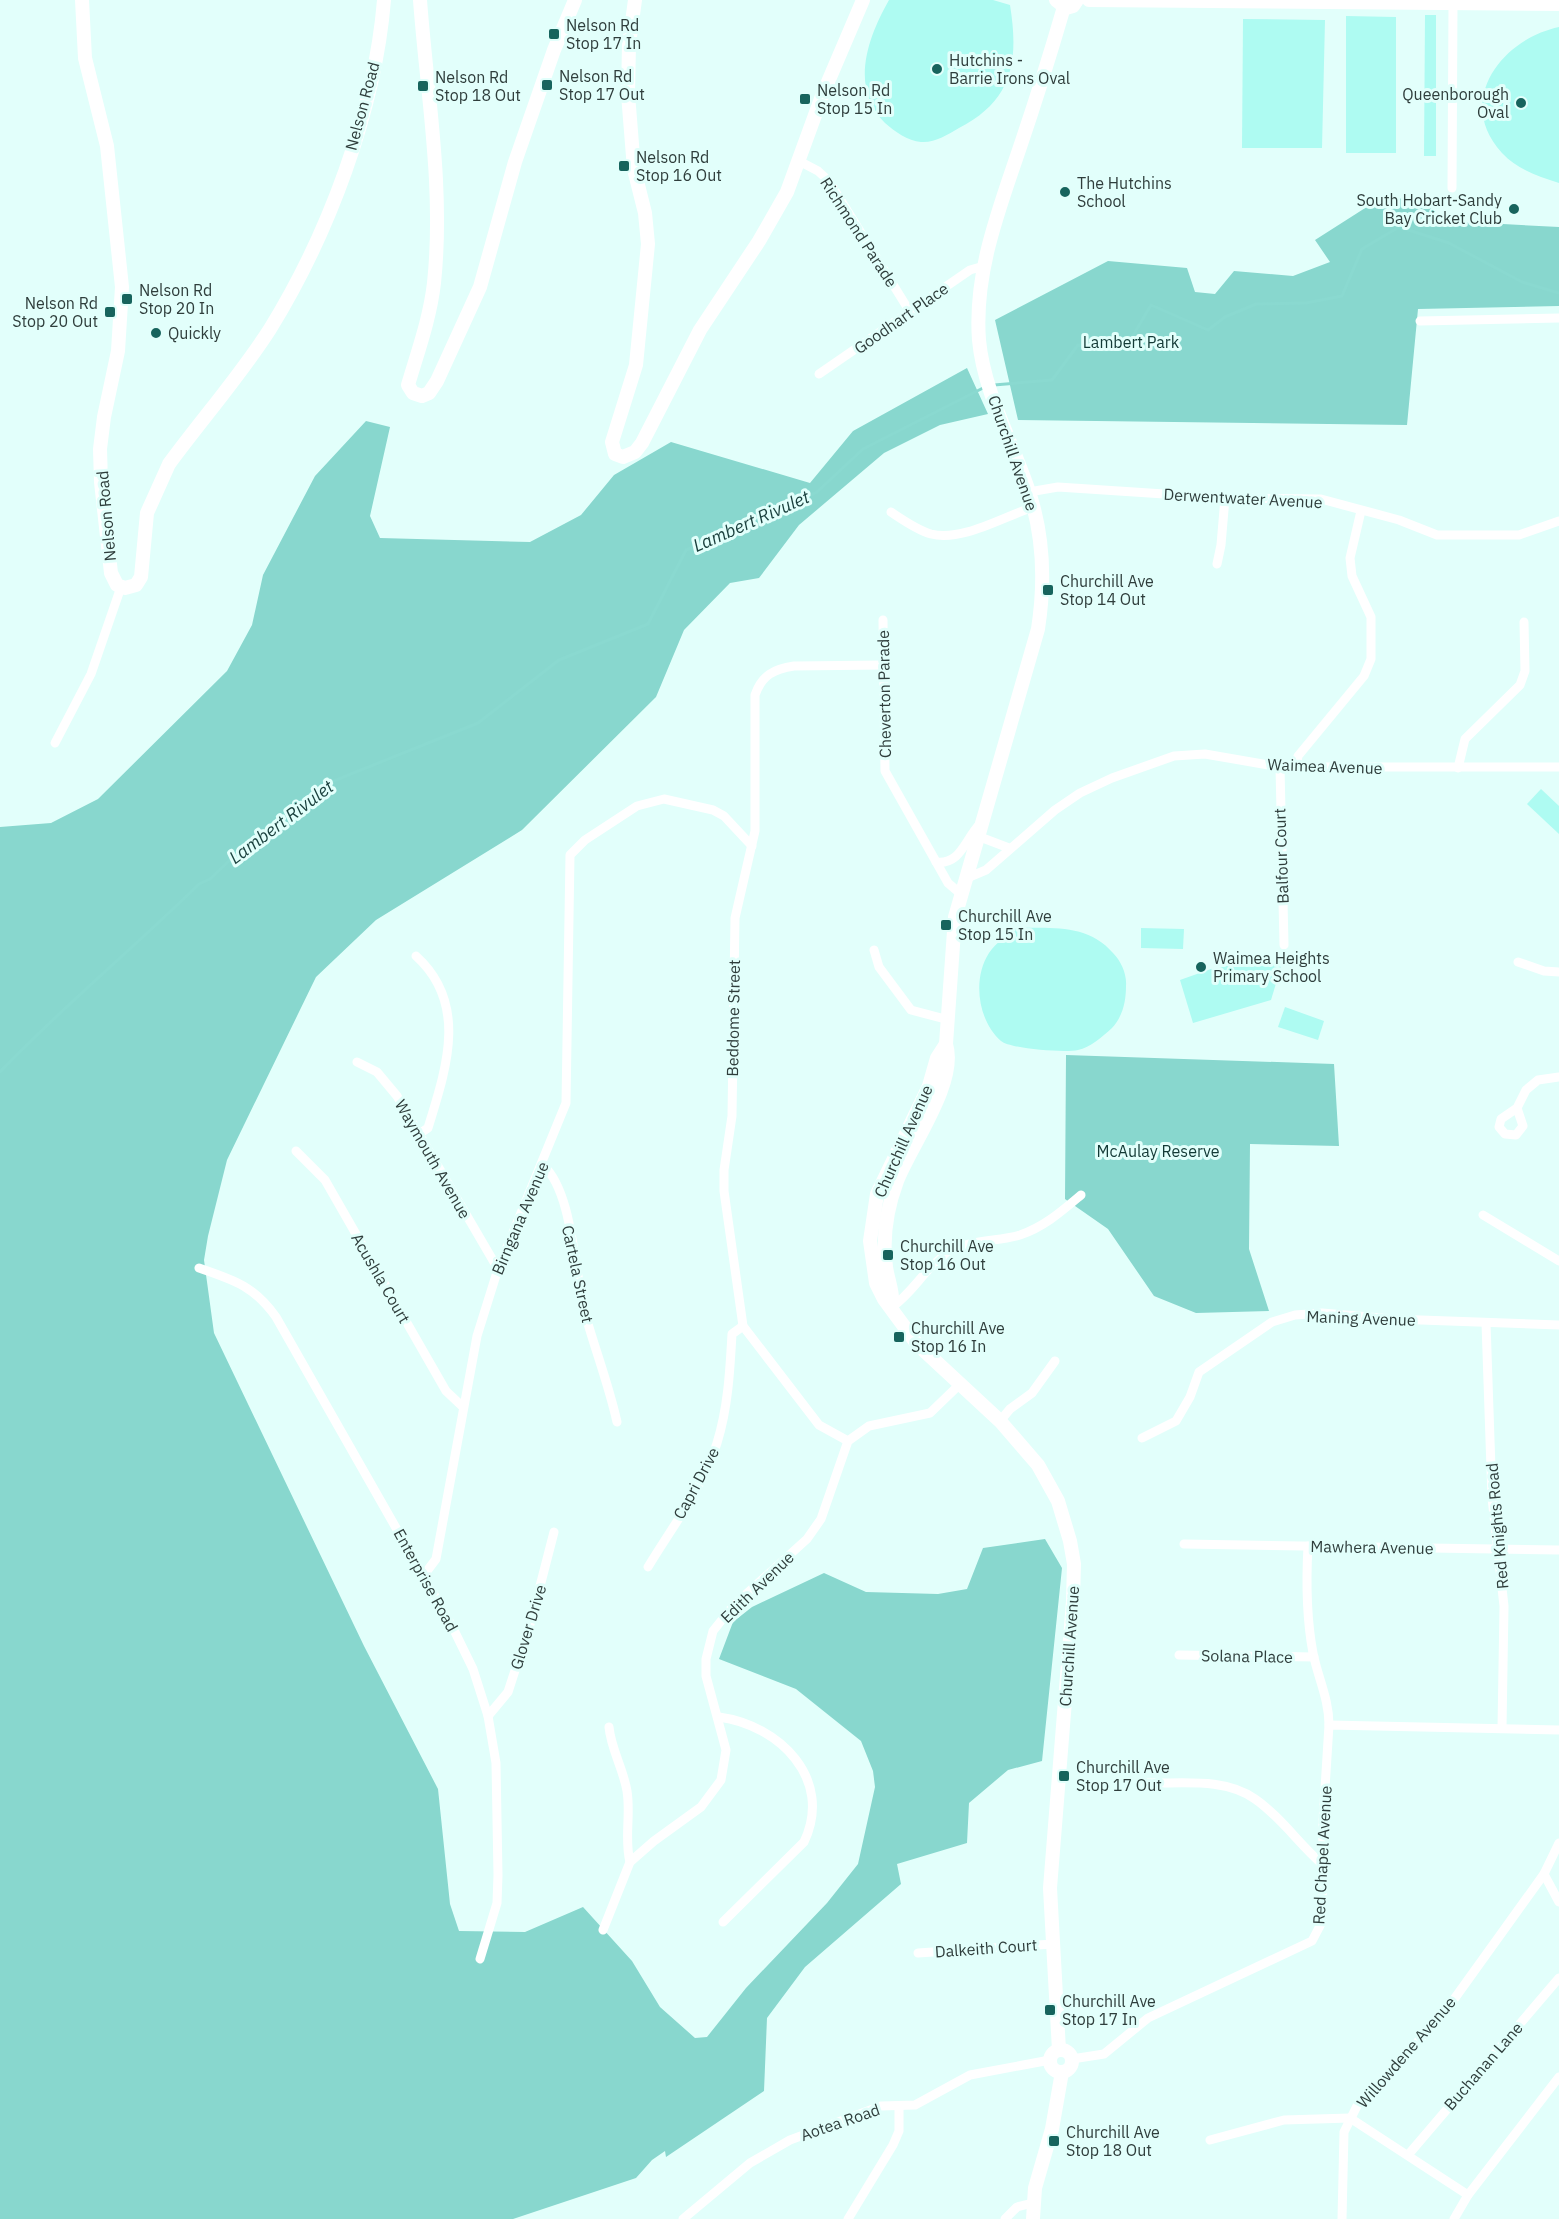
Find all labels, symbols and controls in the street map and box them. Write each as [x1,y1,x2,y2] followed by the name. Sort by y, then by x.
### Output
[566,15,641,53] place label: Nelson Rd Stop 17 In
[547,27,561,41] marker: Nelson Rd Stop 17 In
[949,50,1070,88] place label: Hutchins - Barrie Irons Oval
[341,60,383,152] street label: Nelson Road
[930,62,944,76] marker: Hutchins - Barrie Irons Oval
[559,66,645,104] place label: Nelson Rd Stop 17 Out
[435,67,521,105] place label: Nelson Rd Stop 18 Out
[540,78,554,92] marker: Nelson Rd Stop 17 Out
[416,79,430,93] marker: Nelson Rd Stop 18 Out
[817,80,892,118] place label: Nelson Rd Stop 15 In
[1402,84,1509,122] place label: Queenborough Oval
[798,92,812,106] marker: Nelson Rd Stop 15 In
[1514,96,1528,110] marker: Queenborough Oval
[636,147,722,185] place label: Nelson Rd Stop 16 Out
[617,159,631,173] marker: Nelson Rd Stop 16 Out
[816,173,902,291] street label: Richmond Parade
[1077,173,1172,211] place label: The Hutchins School
[1058,185,1072,199] marker: The Hutchins School
[1357,190,1502,228] place label: South Hobart-Sandy Bay Cricket Club
[1507,202,1521,216] marker: South Hobart-Sandy Bay Cricket Club
[850,278,952,358] street label: Goodhart Place
[139,280,214,318] place label: Nelson Rd Stop 20 In
[120,292,134,306] marker: Nelson Rd Stop 20 In
[12,293,98,331] place label: Nelson Rd Stop 20 Out
[103,305,117,319] marker: Nelson Rd Stop 20 Out
[168,323,221,343] place label: Quickly
[149,326,163,340] marker: Quickly
[1083,332,1180,352] park label: Lambert Park
[984,393,1042,514] street label: Churchill Avenue
[92,470,120,562] street label: Nelson Road
[1163,484,1323,512] street label: Derwentwater Avenue
[689,485,814,557] water label: Lambert Rivulet
[1060,571,1154,609] place label: Churchill Ave Stop 14 Out
[1041,583,1055,597] marker: Churchill Ave Stop 14 Out
[873,630,895,758] street label: Cheverton Parade
[1267,754,1383,778] street label: Waimea Avenue
[224,774,339,869] water label: Lambert Rivulet
[1269,808,1293,904] street label: Balfour Court
[958,906,1052,944] place label: Churchill Ave Stop 15 In
[939,918,953,932] marker: Churchill Ave Stop 15 In
[1213,948,1330,986] place label: Waimea Heights Primary School
[722,959,744,1077] street label: Beddome Street
[1194,960,1208,974] marker: Waimea Heights Primary School
[869,1082,937,1200] street label: Churchill Avenue
[391,1096,475,1222] street label: Waymouth Avenue
[1096,1141,1220,1161] park label: McAulay Reserve
[487,1158,553,1278] street label: Birngana Avenue
[558,1223,598,1325] street label: Cartela Street
[347,1229,415,1327] street label: Acushla Court
[900,1236,994,1274] place label: Churchill Ave Stop 16 Out
[881,1248,895,1262] marker: Churchill Ave Stop 16 Out
[1306,1306,1416,1330] street label: Maning Avenue
[911,1318,1005,1356] place label: Churchill Ave Stop 16 In
[892,1330,906,1344] marker: Churchill Ave Stop 16 In
[669,1443,723,1522] street label: Capri Drive
[1482,1462,1512,1590] street label: Red Knights Road
[389,1525,463,1635] street label: Enterprise Road
[1310,1536,1434,1558] street label: Mawhera Avenue
[716,1547,798,1627] street label: Edith Avenue
[506,1582,550,1672] street label: Glover Drive
[1055,1585,1083,1707] street label: Churchill Avenue
[1201,1645,1293,1667] street label: Solana Place
[1076,1757,1170,1795] place label: Churchill Ave Stop 17 Out
[1057,1769,1071,1783] marker: Churchill Ave Stop 17 Out
[1308,1785,1336,1925] street label: Red Chapel Avenue
[934,1934,1038,1962] street label: Dalkeith Court
[1062,1991,1156,2029] place label: Churchill Ave Stop 17 In
[1352,1992,1460,2112] street label: Willowdene Avenue
[1043,2003,1057,2017] marker: Churchill Ave Stop 17 In
[1439,2018,1527,2114] street label: Buchanan Lane
[798,2099,882,2145] street label: Aotea Road
[1066,2122,1160,2160] place label: Churchill Ave Stop 18 Out
[1047,2134,1061,2148] marker: Churchill Ave Stop 18 Out

